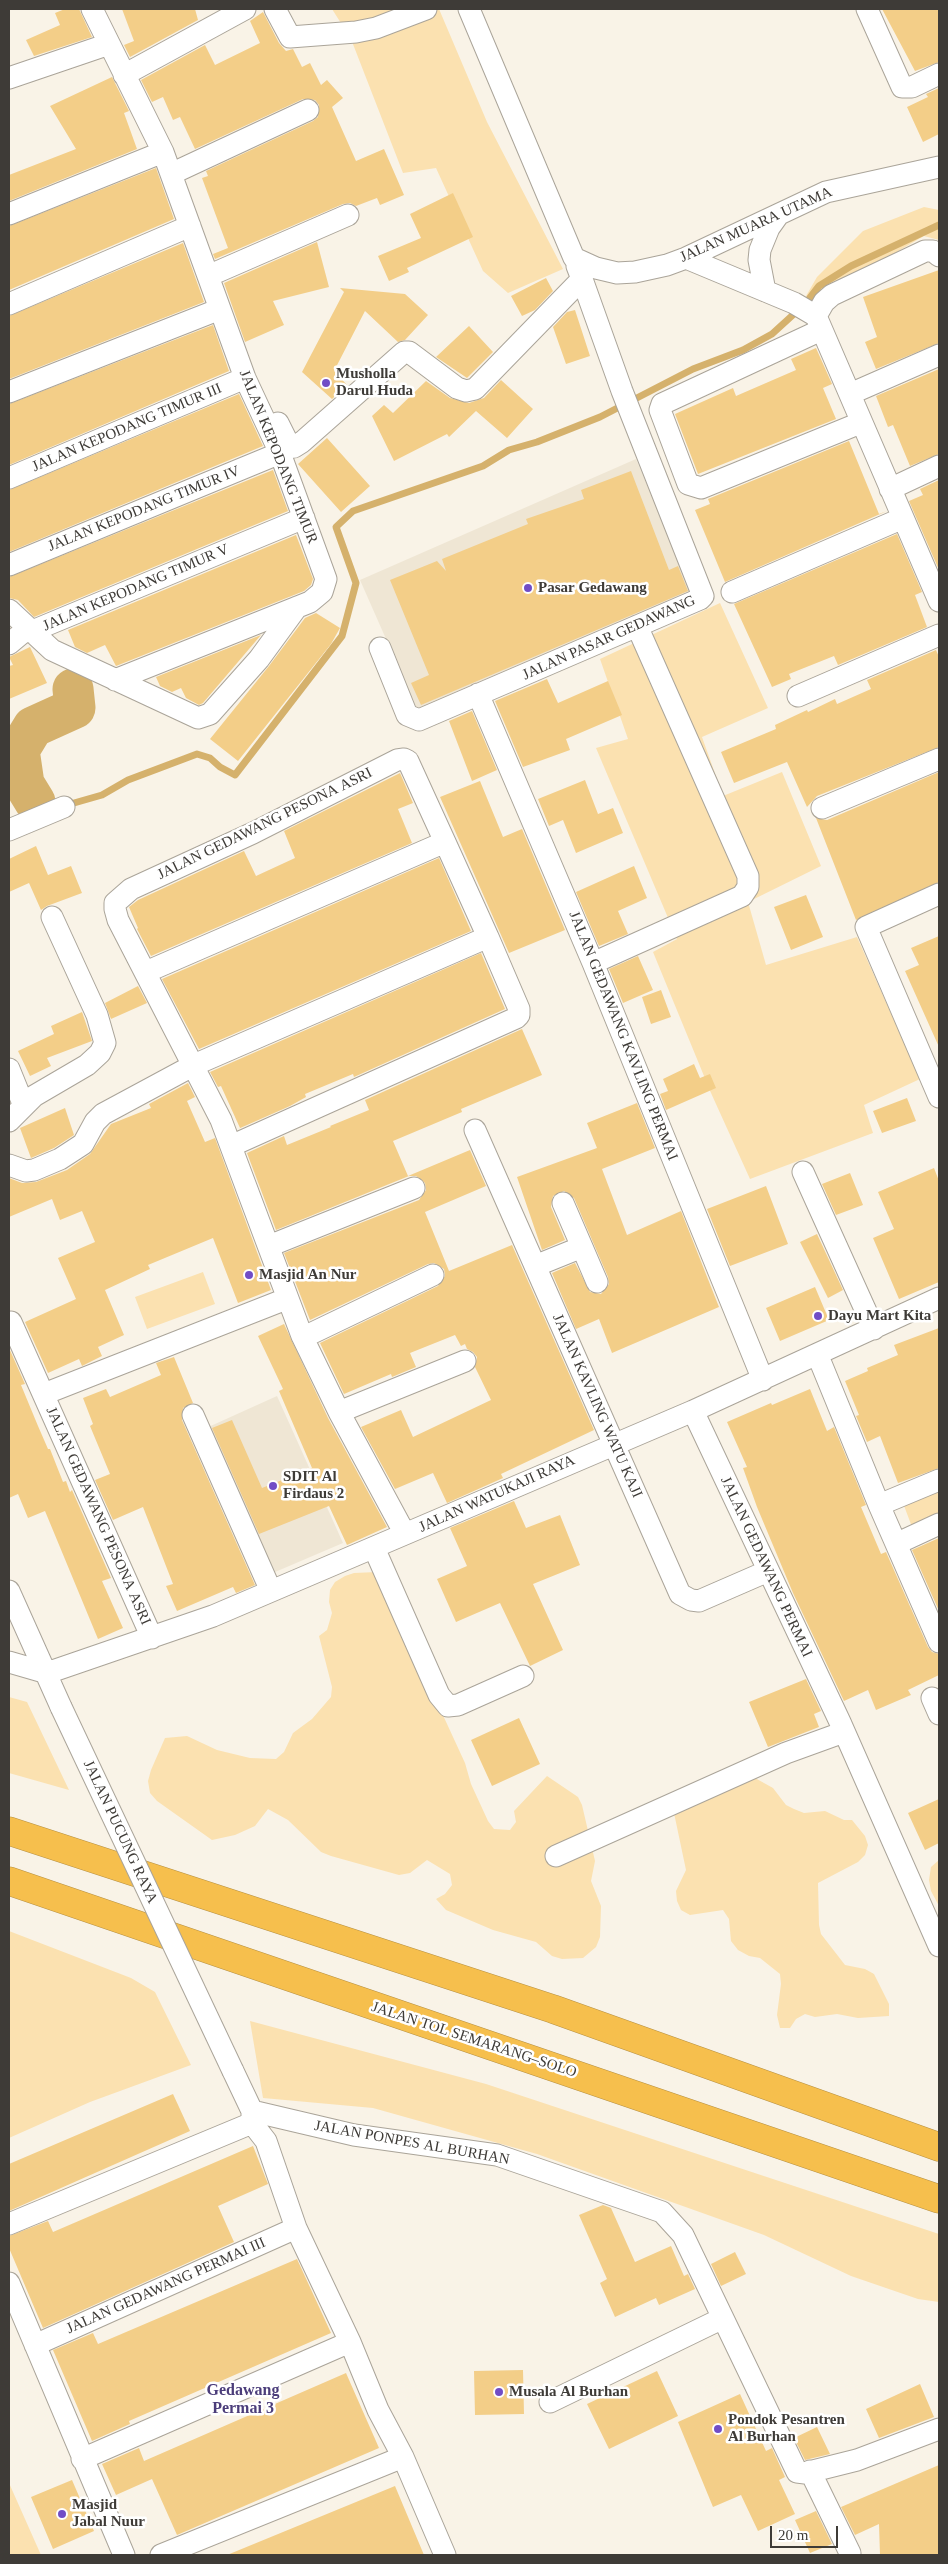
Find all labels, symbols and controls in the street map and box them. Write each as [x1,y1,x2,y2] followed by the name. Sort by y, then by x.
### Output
[677,183,835,267] street label: JALAN MUARA UTAMA
[336,365,413,400] place label: Musholla Darul Huda
[235,367,321,547] street label: JALAN KEPODANG TIMUR
[320,377,332,389] marker: Musholla Darul Huda
[29,380,225,476] street label: JALAN KEPODANG TIMUR III
[45,462,243,556] street label: JALAN KEPODANG TIMUR IV
[40,541,232,635] street label: JALAN KEPODANG TIMUR V
[538,579,647,597] place label: Pasar Gedawang
[522,582,534,594] marker: Pasar Gedawang
[520,592,698,684] street label: JALAN PASAR GEDAWANG
[155,764,375,884] street label: JALAN GEDAWANG PESONA ASRI
[565,909,681,1163] street label: JALAN GEDAWANG KAVLING PERMAI
[259,1266,357,1284] place label: Masjid An Nur
[243,1269,255,1281] marker: Masjid An Nur
[828,1307,931,1325] place label: Dayu Mart Kita
[812,1310,824,1322] marker: Dayu Mart Kita
[548,1311,646,1501] street label: JALAN KAVLING WATU KAJI
[42,1404,154,1628] street label: JALAN GEDAWANG PESONA ASRI
[416,1451,578,1537] street label: JALAN WATUKAJI RAYA
[283,1468,344,1503] place label: SDIT Al Firdaus 2
[716,1474,816,1660] street label: JALAN GEDAWANG PERMAI
[267,1480,279,1492] marker: SDIT Al Firdaus 2
[79,1757,161,1907] street label: JALAN PUCUNG RAYA
[369,1998,579,2082] street label: JALAN TOL SEMARANG–SOLO
[313,2117,511,2169] street label: JALAN PONPES AL BURHAN
[64,2234,268,2338] street label: JALAN GEDAWANG PERMAI III
[207,2381,279,2419] district label: Gedawang Permai 3
[509,2383,628,2401] place label: Musala Al Burhan
[493,2386,505,2398] marker: Musala Al Burhan
[728,2411,845,2446] place label: Pondok Pesantren Al Burhan
[712,2423,724,2435] marker: Pondok Pesantren Al Burhan
[72,2496,145,2531] place label: Masjid Jabal Nuur
[56,2508,68,2520] marker: Masjid Jabal Nuur
[773,2516,840,2548] scale bar
[778,2527,808,2543] text: 20 m

